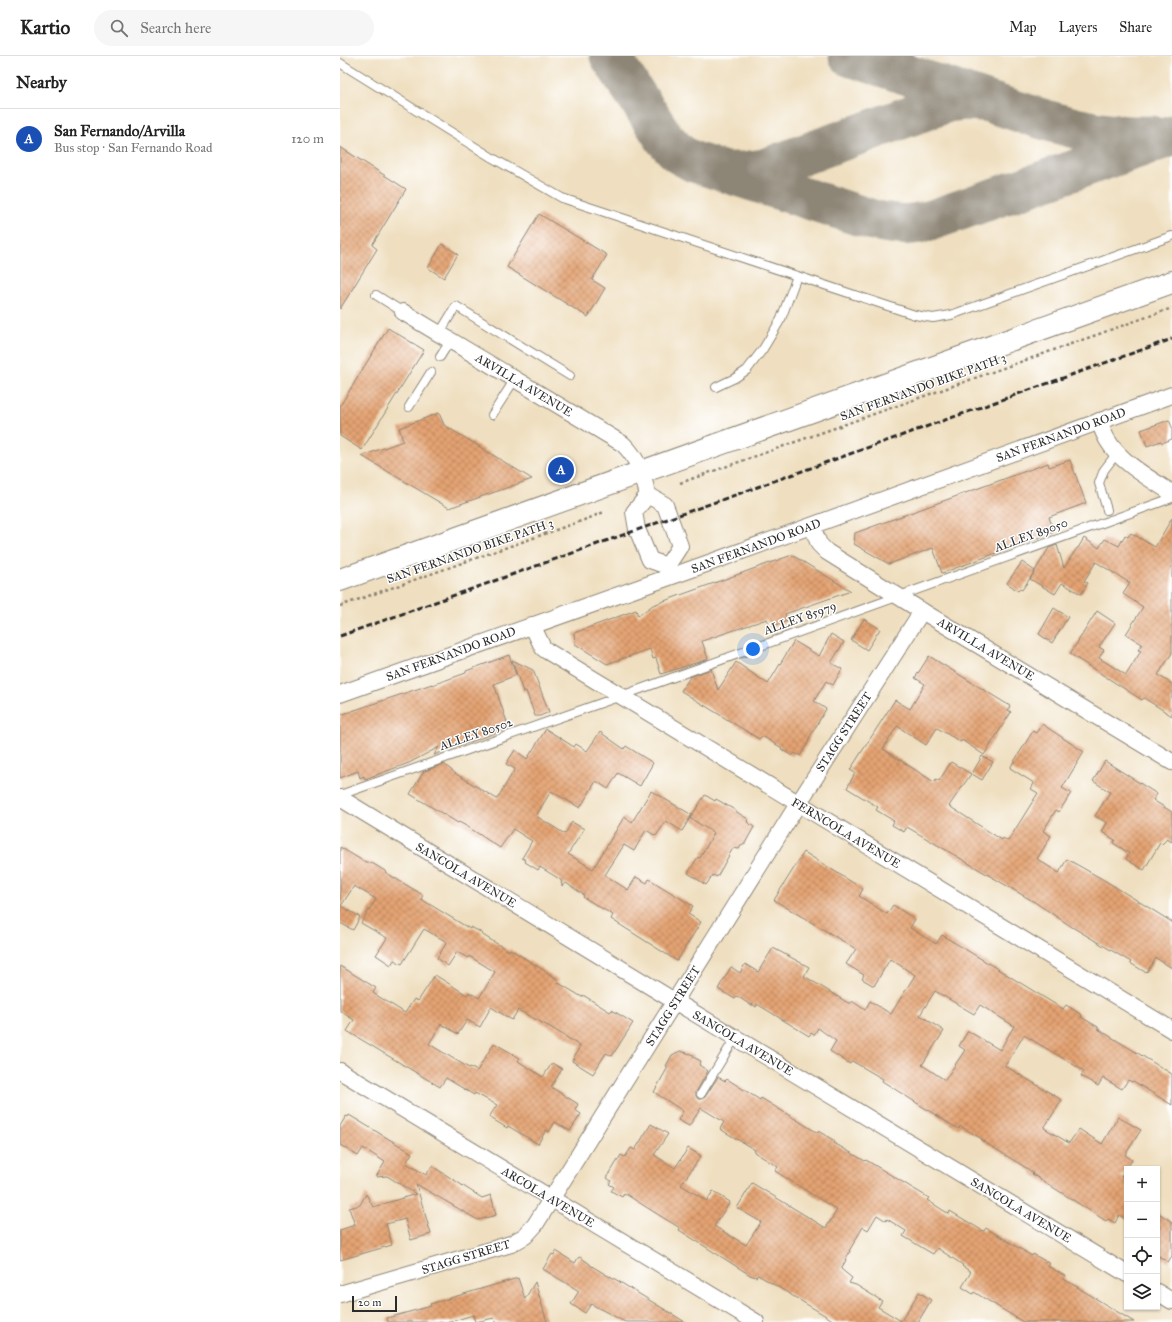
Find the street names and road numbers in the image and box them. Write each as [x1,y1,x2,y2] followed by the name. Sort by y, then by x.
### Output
[472,350,575,420] street label: ARVILLA AVENUE
[838,350,1008,424] street label: SAN FERNANDO BIKE PATH 3
[994,405,1128,465] street label: SAN FERNANDO ROAD
[992,515,1070,555] street label: ALLEY 89050
[385,516,555,586] street label: SAN FERNANDO BIKE PATH 3
[689,516,823,576] street label: SAN FERNANDO ROAD
[761,598,838,638] street label: ALLEY 85979
[934,614,1037,684] street label: ARVILLA AVENUE
[384,624,518,684] street label: SAN FERNANDO ROAD
[813,690,875,774] street label: STAGG STREET
[437,715,514,753] street label: ALLEY 80502
[789,795,903,871] street label: FERNCOLA AVENUE
[413,840,519,911] street label: SANCOLA AVENUE
[643,963,703,1049] street label: STAGG STREET
[690,1008,796,1079] street label: SANCOLA AVENUE
[498,1163,597,1230] street label: ARCOLA AVENUE
[968,1175,1074,1246] street label: SANCOLA AVENUE
[420,1237,512,1277] street label: STAGG STREET

